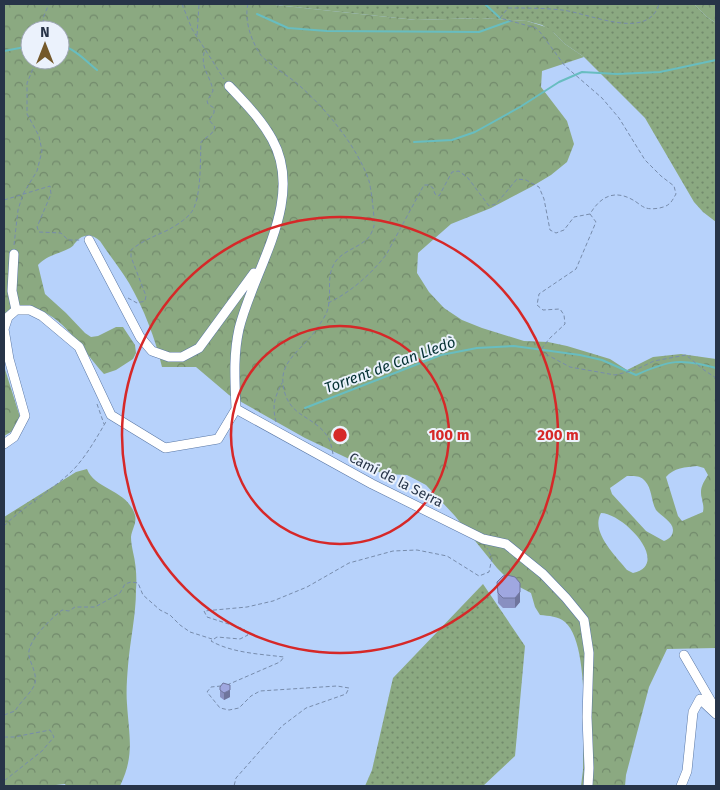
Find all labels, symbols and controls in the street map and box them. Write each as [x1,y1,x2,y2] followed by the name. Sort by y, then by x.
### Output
[20,20,70,70] north arrow
[40,24,50,41] text: N
[322,333,458,397] water label: Torrent de Can Lledò
[331,426,349,444] centre of rings
[429,426,469,444] text: 100 m
[537,426,579,444] text: 200 m
[346,449,446,511] street label: Camí de la Serra

